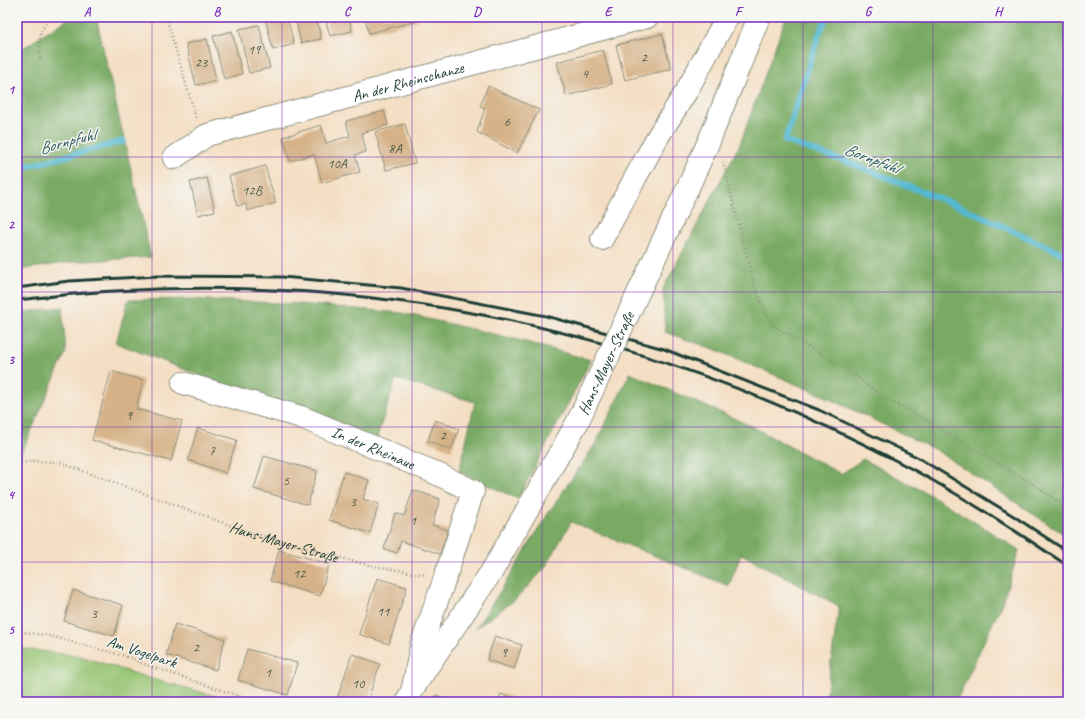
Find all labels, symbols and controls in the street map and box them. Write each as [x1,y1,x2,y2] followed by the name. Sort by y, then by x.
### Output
[84,4,92,20] text: A
[214,4,222,20] text: B
[344,4,352,20] text: C
[473,4,482,20] text: D
[605,4,614,20] text: E
[735,4,744,20] text: F
[865,4,873,20] text: G
[994,4,1004,20] text: H
[248,41,262,58] house number: 19
[641,49,649,66] house number: 2
[195,54,209,71] house number: 23
[350,57,468,107] street label: An der Rheinschanze
[582,65,590,82] house number: 4
[8,82,16,98] text: 1
[504,113,511,130] house number: 6
[37,122,103,159] water label: Bornpfuhl
[842,138,908,181] water label: Bornpfuhl
[388,140,403,157] house number: 8A
[327,155,348,172] house number: 10A
[242,182,264,199] house number: 12B
[8,217,15,233] text: 2
[573,307,640,418] street label: Hans-Mayer-Straße
[8,352,15,368] text: 3
[126,407,134,424] house number: 9
[328,422,419,475] street label: In der Rheinaue
[440,427,448,444] house number: 2
[209,442,216,459] house number: 7
[283,472,290,489] house number: 5
[8,487,16,503] text: 4
[350,493,358,510] house number: 3
[410,512,417,529] house number: 1
[227,517,342,568] street label: Hans-Mayer-Straße
[293,565,307,582] house number: 12
[377,603,390,620] house number: 11
[91,605,99,622] house number: 3
[8,622,15,638] text: 5
[105,631,180,673] street label: Am Vogelpark
[193,639,201,656] house number: 2
[501,644,509,661] house number: 9
[265,664,272,681] house number: 1
[352,675,366,692] house number: 10

